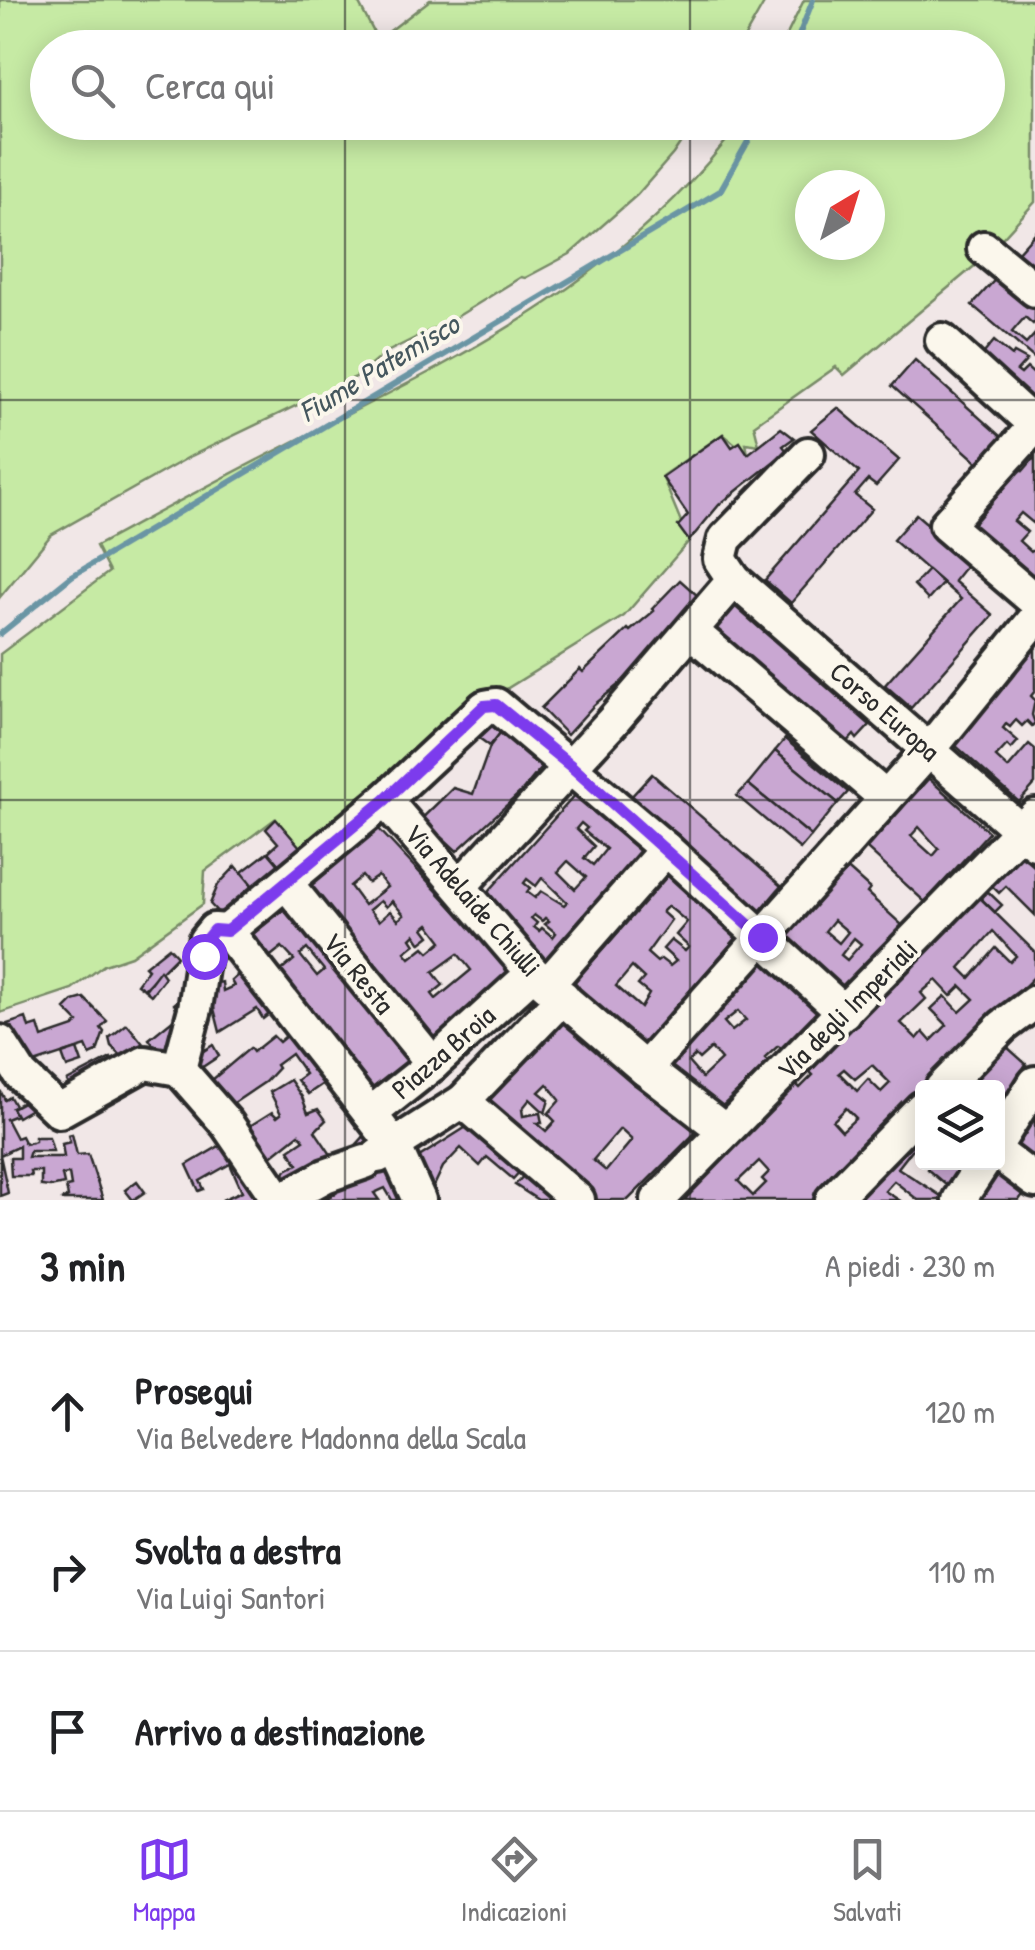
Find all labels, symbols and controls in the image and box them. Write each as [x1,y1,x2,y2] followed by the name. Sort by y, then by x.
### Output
[30,30,1005,140] search box
[65,58,120,113] icon: search
[145,59,275,111] text: Cerca qui
[795,170,885,260] north arrow
[291,303,468,431] water label: Fiume Patemisco
[822,653,948,769] street label: Corso Europa
[396,815,550,985] street label: Via Adelaide Chiulli
[740,915,786,961] route end
[314,924,404,1022] street label: Via Resta
[768,930,926,1088] street label: Via degli Imperiali
[182,934,228,980] route start
[383,996,503,1108] street label: Piazza Broia
[915,1080,1005,1170] map controls
[915,1080,1005,1170] button: layers
[40,1237,125,1294] text: 3 min
[825,1244,995,1287] text: A piedi · 230 m
[135,1364,254,1416] text: Prosegui
[40,1384,95,1439] icon: ahead
[925,1390,995,1433] text: 120 m
[135,1416,526,1459] text: Via Belvedere Madonna della Scala
[135,1524,341,1576] text: Svolta a destra
[40,1544,95,1599] icon: right
[928,1550,995,1593] text: 110 m
[135,1576,326,1619] text: Via Luigi Santori
[40,1704,95,1759] icon: arrive
[135,1705,425,1757] text: Arrivo a destinazione
[133,1832,195,1930] tab: Mappa
[461,1832,567,1930] tab: Indicazioni
[833,1832,902,1930] tab: Salvati

